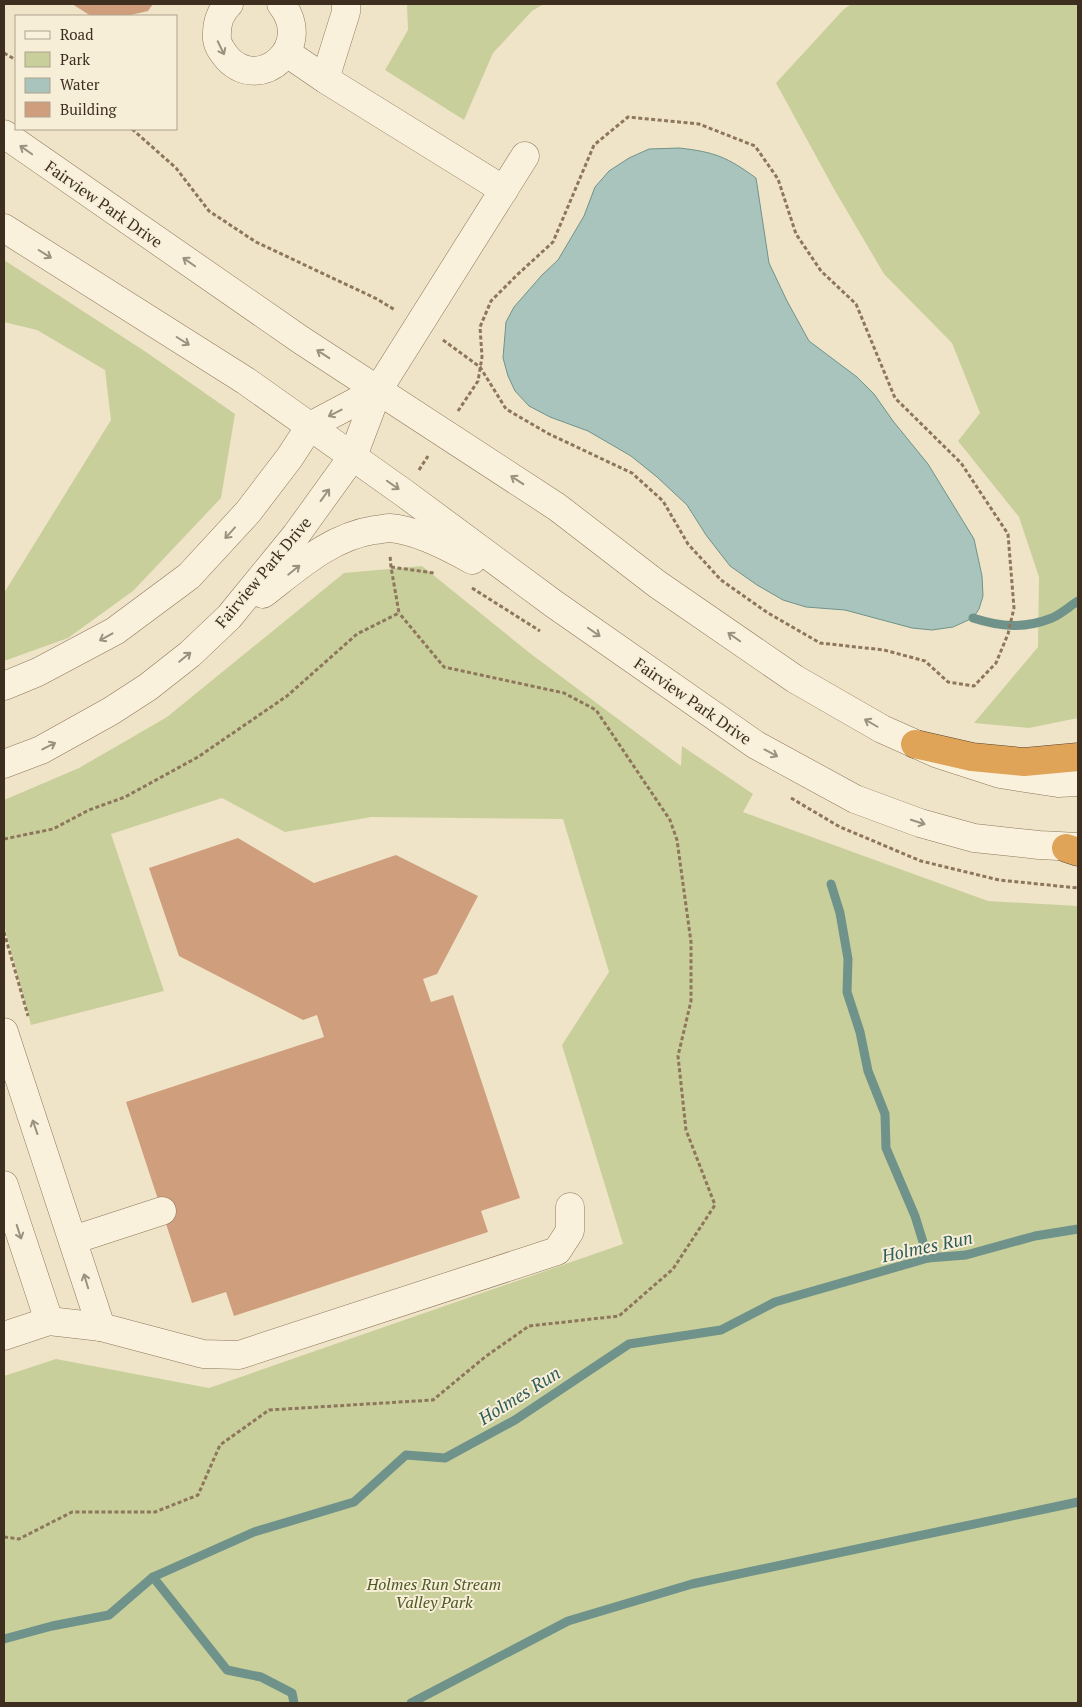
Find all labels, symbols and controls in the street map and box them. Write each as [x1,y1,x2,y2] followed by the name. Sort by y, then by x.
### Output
[15,15,178,130] legend
[60,24,93,44] text: Road
[217,40,227,55] one-way arrow
[60,49,90,69] text: Park
[60,74,100,94] text: Water
[60,99,118,119] text: Building
[20,145,34,155] one-way arrow
[41,155,167,253] street label: Fairview Park Drive
[38,249,52,260] one-way arrow
[182,257,196,267] one-way arrow
[175,336,189,346] one-way arrow
[316,349,330,359] one-way arrow
[328,409,343,418] one-way arrow
[510,475,524,485] one-way arrow
[386,480,400,490] one-way arrow
[320,488,330,502] one-way arrow
[210,512,316,632] street label: Fairview Park Drive
[224,527,236,540] one-way arrow
[287,564,300,575] one-way arrow
[587,626,600,637] one-way arrow
[99,632,113,642] one-way arrow
[727,632,741,642] one-way arrow
[178,652,191,663] one-way arrow
[630,652,756,750] street label: Fairview Park Drive
[865,717,879,727] one-way arrow
[41,741,56,750] one-way arrow
[763,749,778,759] one-way arrow
[909,818,925,827] one-way arrow
[30,1119,40,1135] one-way arrow
[15,1223,24,1239] one-way arrow
[878,1225,975,1268] water label: Holmes Run
[81,1273,91,1289] one-way arrow
[473,1360,565,1430] water label: Holmes Run
[366,1573,501,1613] park label: Holmes Run Stream Valley Park

